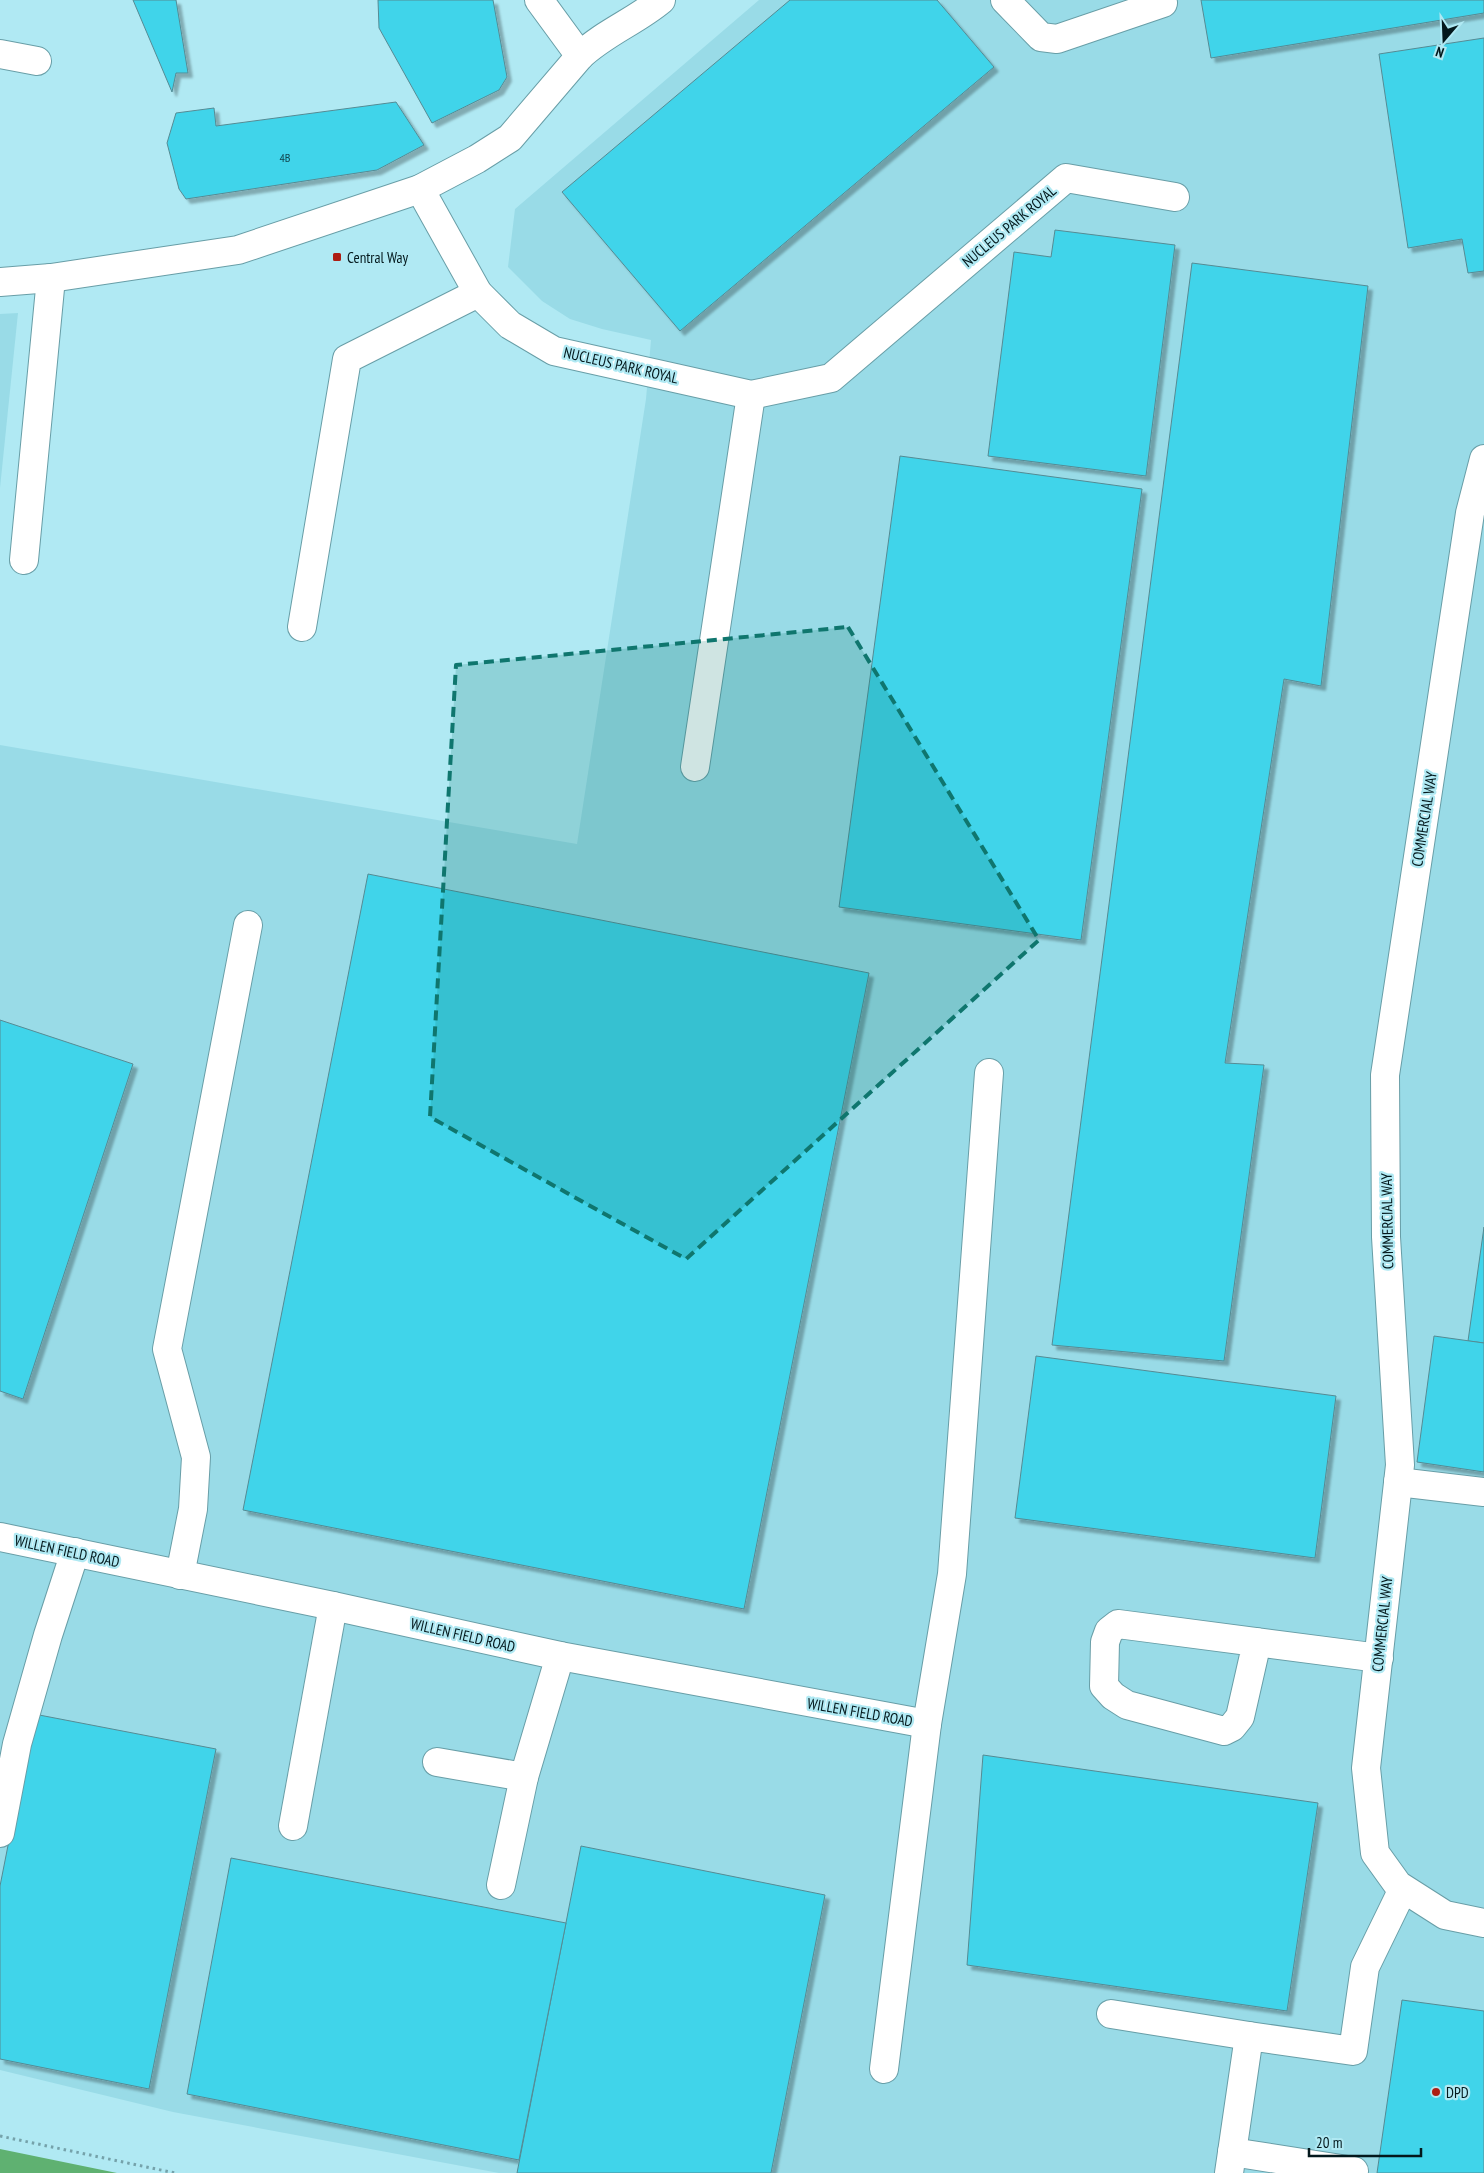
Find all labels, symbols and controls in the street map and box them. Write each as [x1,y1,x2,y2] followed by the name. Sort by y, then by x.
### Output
[1419,15,1469,65] north arrow
[1433,43,1446,62] text: N
[279,150,291,165] house number: 4B
[958,181,1061,271] street label: NUCLEUS PARK ROYAL
[347,248,408,267] place label: Central Way
[331,251,343,263] marker: Central Way
[562,343,681,388] street label: NUCLEUS PARK ROYAL
[1407,770,1441,868] street label: COMMERCIAL WAY
[1377,1173,1397,1269] street label: COMMERCIAL WAY
[13,1531,121,1571] street label: WILLEN FIELD ROAD
[1368,1575,1396,1673] street label: COMMERCIAL WAY
[409,1614,517,1656] street label: WILLEN FIELD ROAD
[806,1693,914,1731] street label: WILLEN FIELD ROAD
[1446,2083,1469,2102] place label: DPD
[1430,2086,1442,2098] marker: DPD
[1309,2126,1422,2158] scale bar
[1316,2133,1342,2152] text: 20 m

